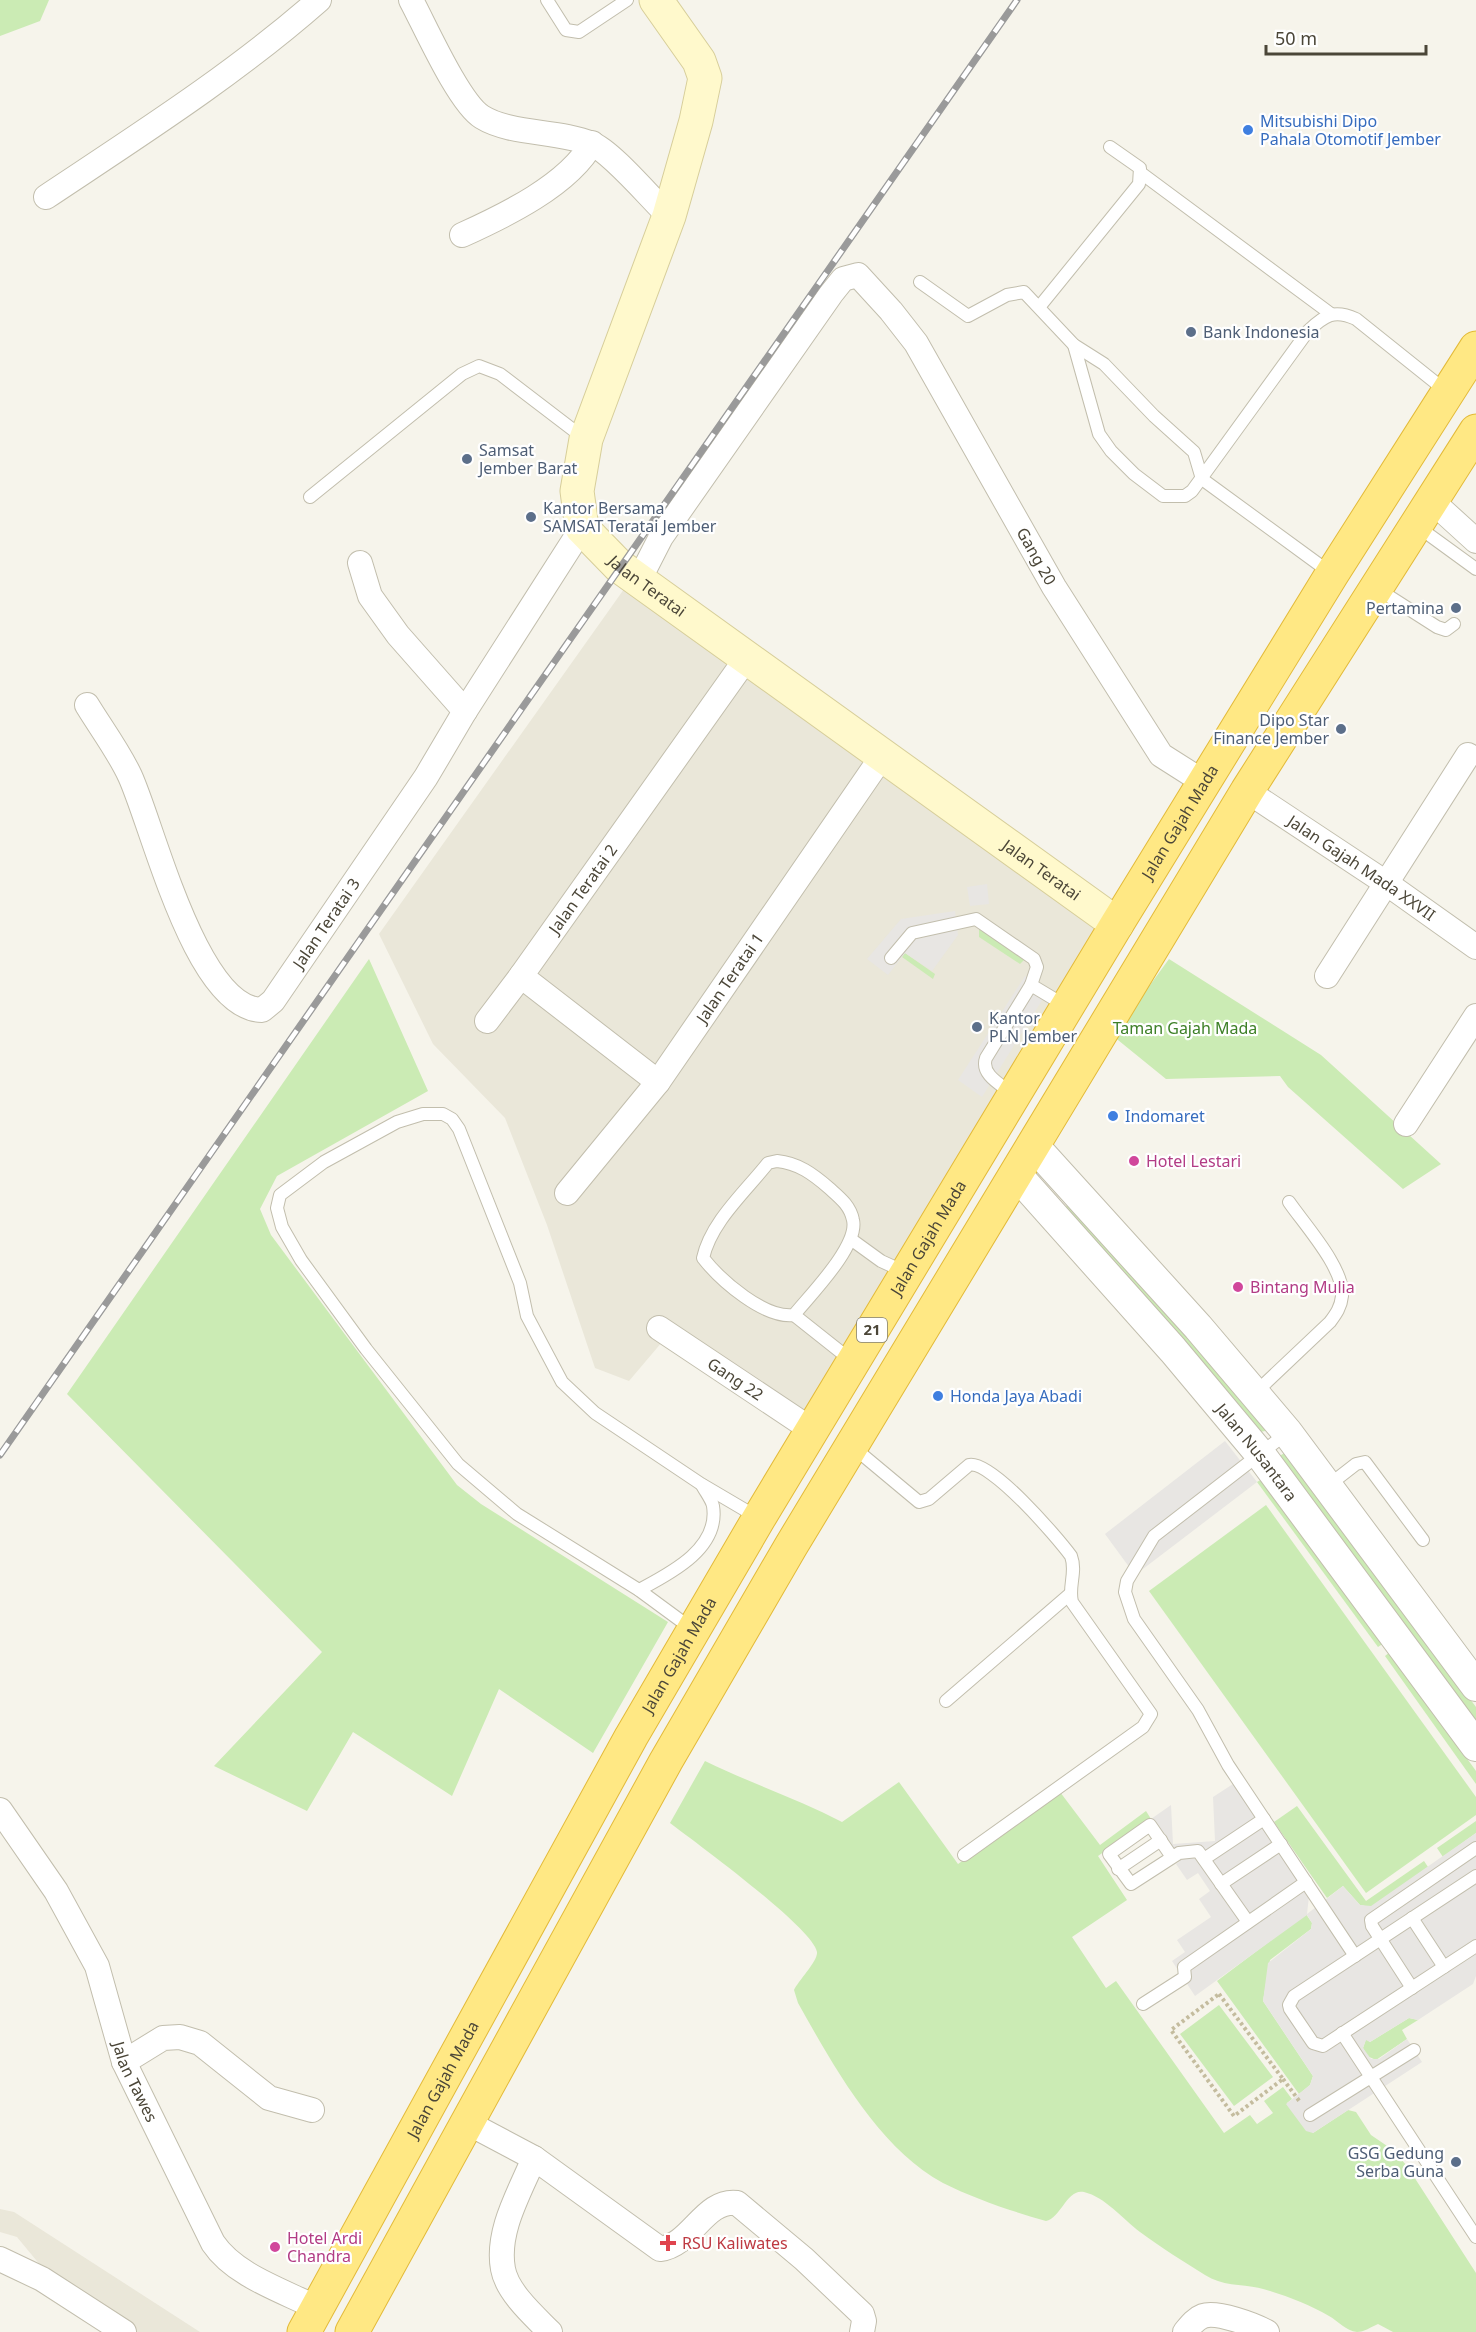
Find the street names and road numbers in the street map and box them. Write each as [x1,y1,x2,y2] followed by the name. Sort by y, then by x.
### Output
[1012,523,1062,589] street label: Gang 20
[602,549,691,622] street label: Jalan Teratai
[1135,760,1223,885] street label: Jalan Gajah Mada
[1282,809,1440,926] street label: Jalan Gajah Mada XXVII
[996,833,1085,905] street label: Jalan Teratai
[542,840,622,940] street label: Jalan Teratai 2
[286,874,365,974] street label: Jalan Teratai 3
[690,928,768,1029] street label: Jalan Teratai 1
[884,1176,971,1301] street label: Jalan Gajah Mada
[857,1318,887,1342] road number: 21
[703,1352,768,1406] street label: Gang 22
[1210,1397,1302,1506] street label: Jalan Nusantara
[635,1593,721,1719] street label: Jalan Gajah Mada
[401,2017,484,2144] street label: Jalan Gajah Mada
[107,2037,163,2126] street label: Jalan Tawes

